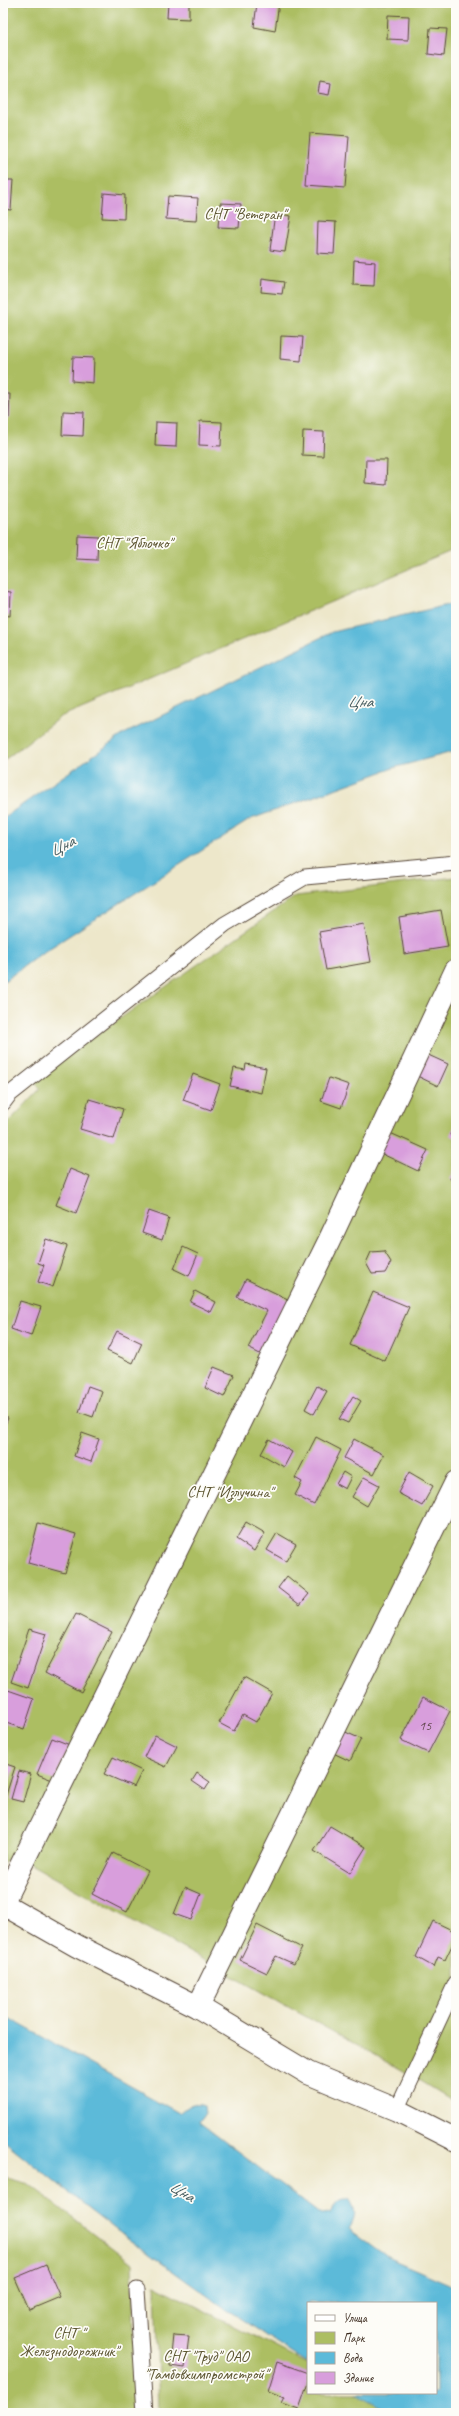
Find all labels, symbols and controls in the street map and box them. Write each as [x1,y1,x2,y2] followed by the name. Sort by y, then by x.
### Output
[204,204,289,224] park label: СНТ "Ветеран"
[96,533,175,553] park label: СНТ "Яблочко"
[347,691,374,712] water label: Цна
[46,830,80,861] water label: Цна
[187,1482,276,1502] park label: СНТ "Излучина"
[419,1717,432,1734] house number: 15
[166,2175,200,2207] water label: Цна
[307,2302,437,2394] legend
[343,2310,368,2326] text: Улица
[20,2323,121,2361] park label: СНТ " Железнодорожник"
[343,2330,366,2346] text: Парк
[144,2346,271,2384] park label: СНТ "Труд" ОАО "Тамбовхимпромстрой"
[343,2350,364,2366] text: Вода
[343,2370,374,2386] text: Здание

